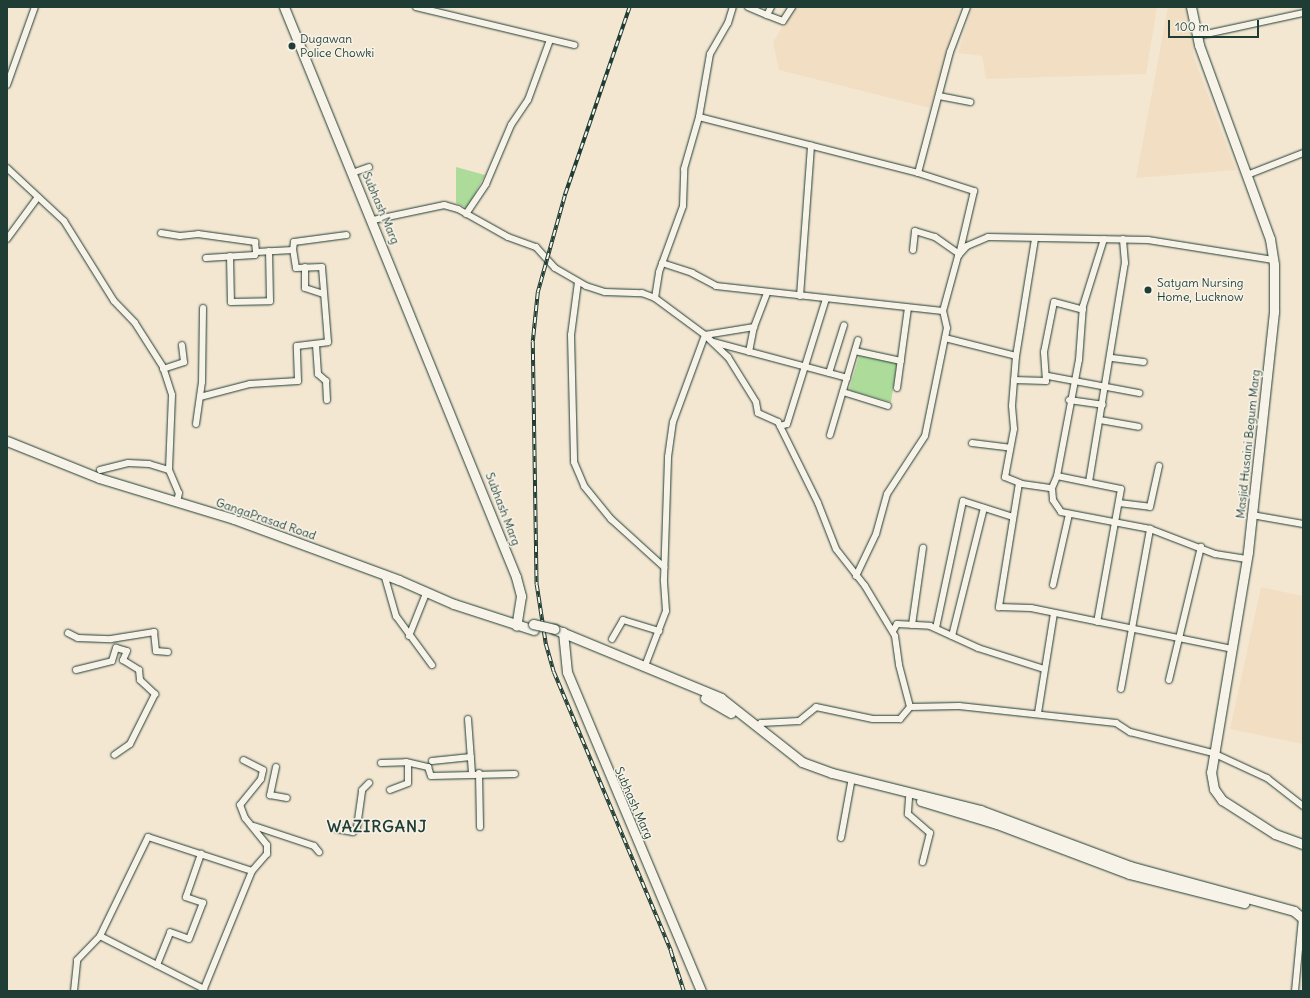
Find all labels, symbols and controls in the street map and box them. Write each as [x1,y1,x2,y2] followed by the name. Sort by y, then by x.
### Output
[1170,12,1261,38] scale bar
[1175,19,1209,34] text: 100 m
[300,32,374,60] place label: Dugawan Police Chowki
[287,41,297,51] marker: Dugawan Police Chowki
[359,170,403,246] street label: Subhash Marg
[1157,276,1244,304] place label: Satyam Nursing Home, Lucknow
[1142,284,1154,296] marker: Satyam Nursing Home, Lucknow
[1233,369,1263,519] street label: Masjid Husaini Begum Marg
[482,470,524,548] street label: Subhash Marg
[214,495,318,543] street label: GangaPrasad Road
[612,765,656,841] street label: Subhash Marg
[327,816,427,836] district label: WAZIRGANJ

